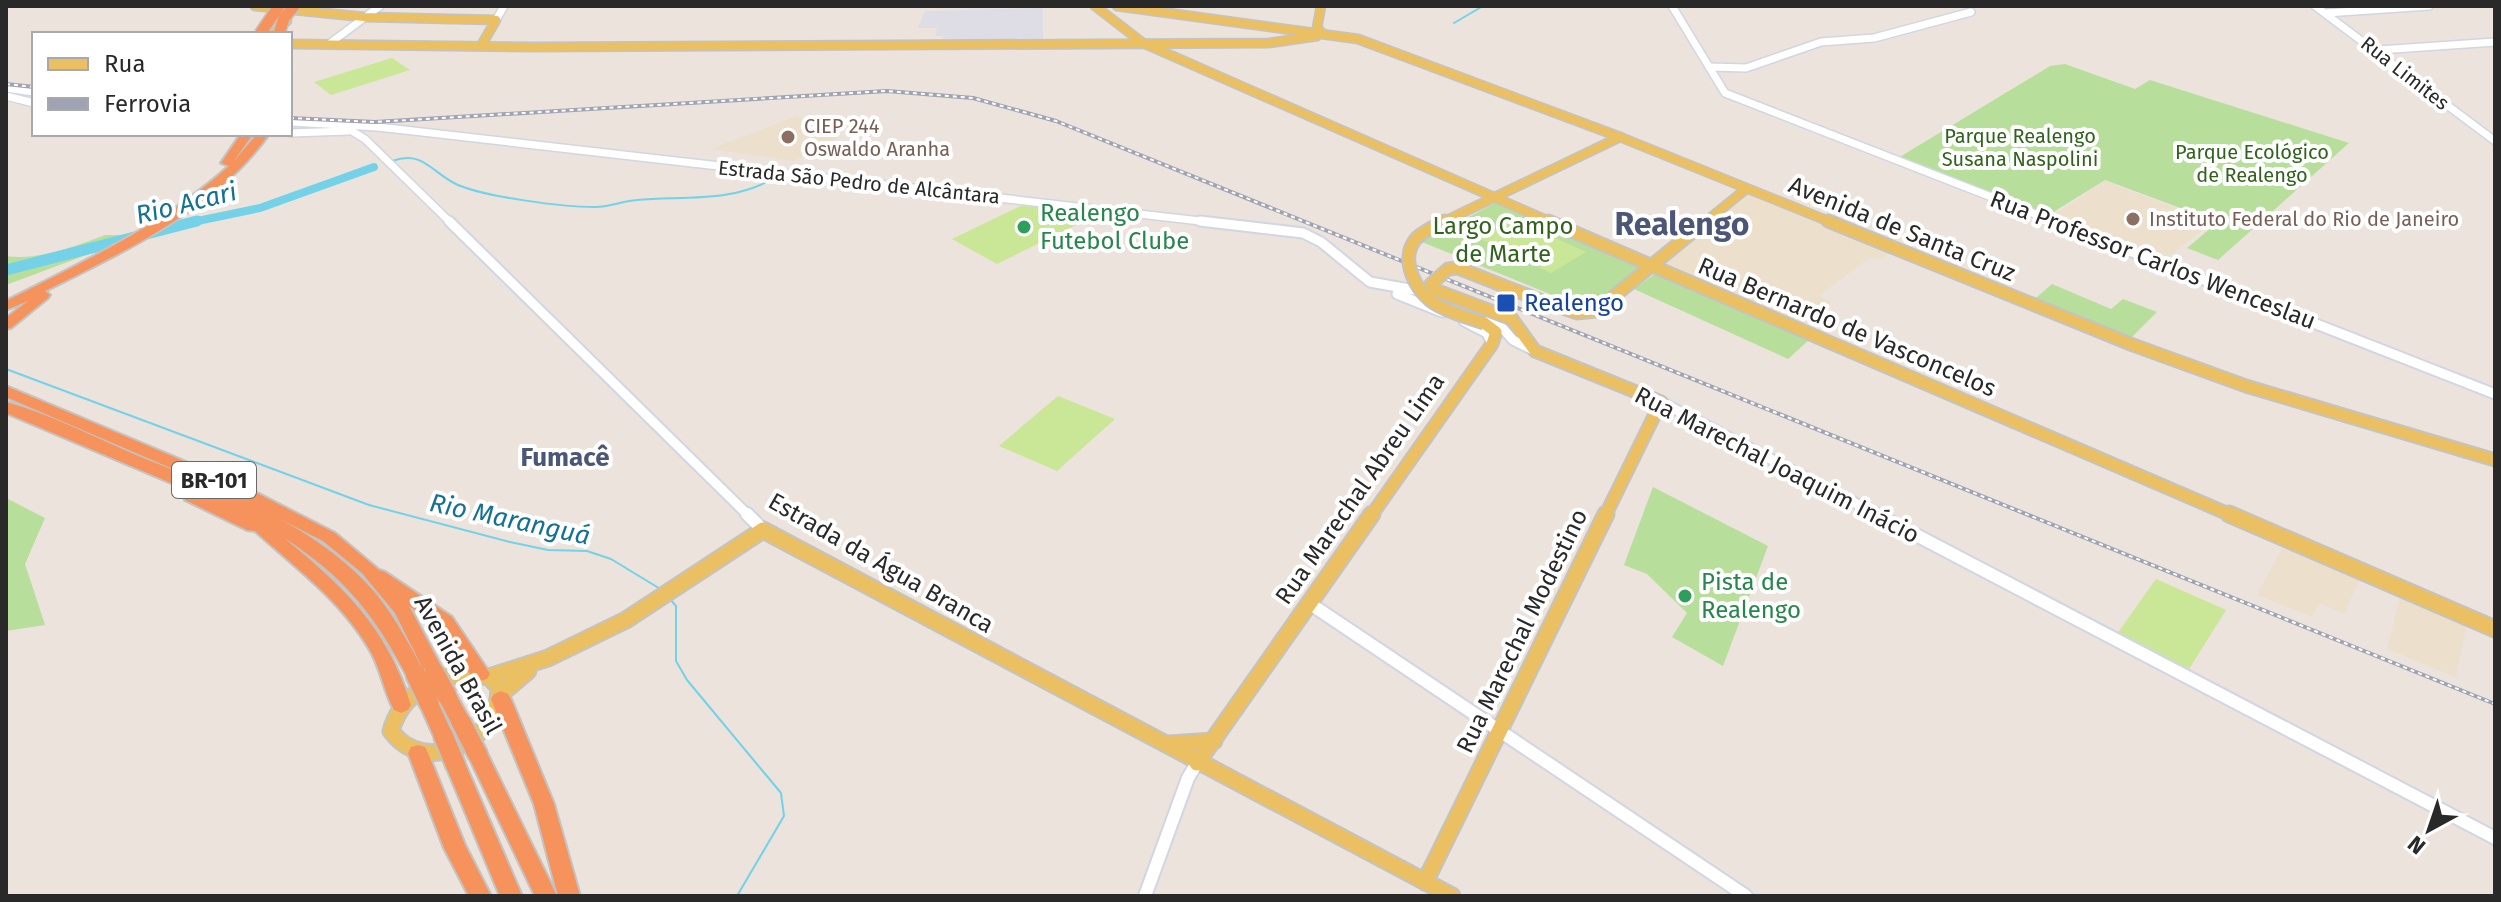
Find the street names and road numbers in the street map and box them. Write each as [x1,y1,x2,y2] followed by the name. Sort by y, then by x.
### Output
[2356,31,2454,115] street label: Rua Limites
[717,155,1001,209] street label: Estrada São Pedro de Alcântara
[1785,171,2019,287] street label: Avenida de Santa Cruz
[1986,185,2320,335] street label: Rua Professor Carlos Wenceslau
[1694,251,2000,403] street label: Rua Bernardo de Vasconcelos
[1270,368,1450,610] street label: Rua Marechal Abreu Lima
[1630,381,1924,549] street label: Rua Marechal Joaquim Inácio
[172,462,256,498] road number: BR-101
[763,486,999,639] street label: Estrada da Água Branca
[1451,504,1593,758] street label: Rua Marechal Modestino
[408,591,508,739] street label: Avenida Brasil

